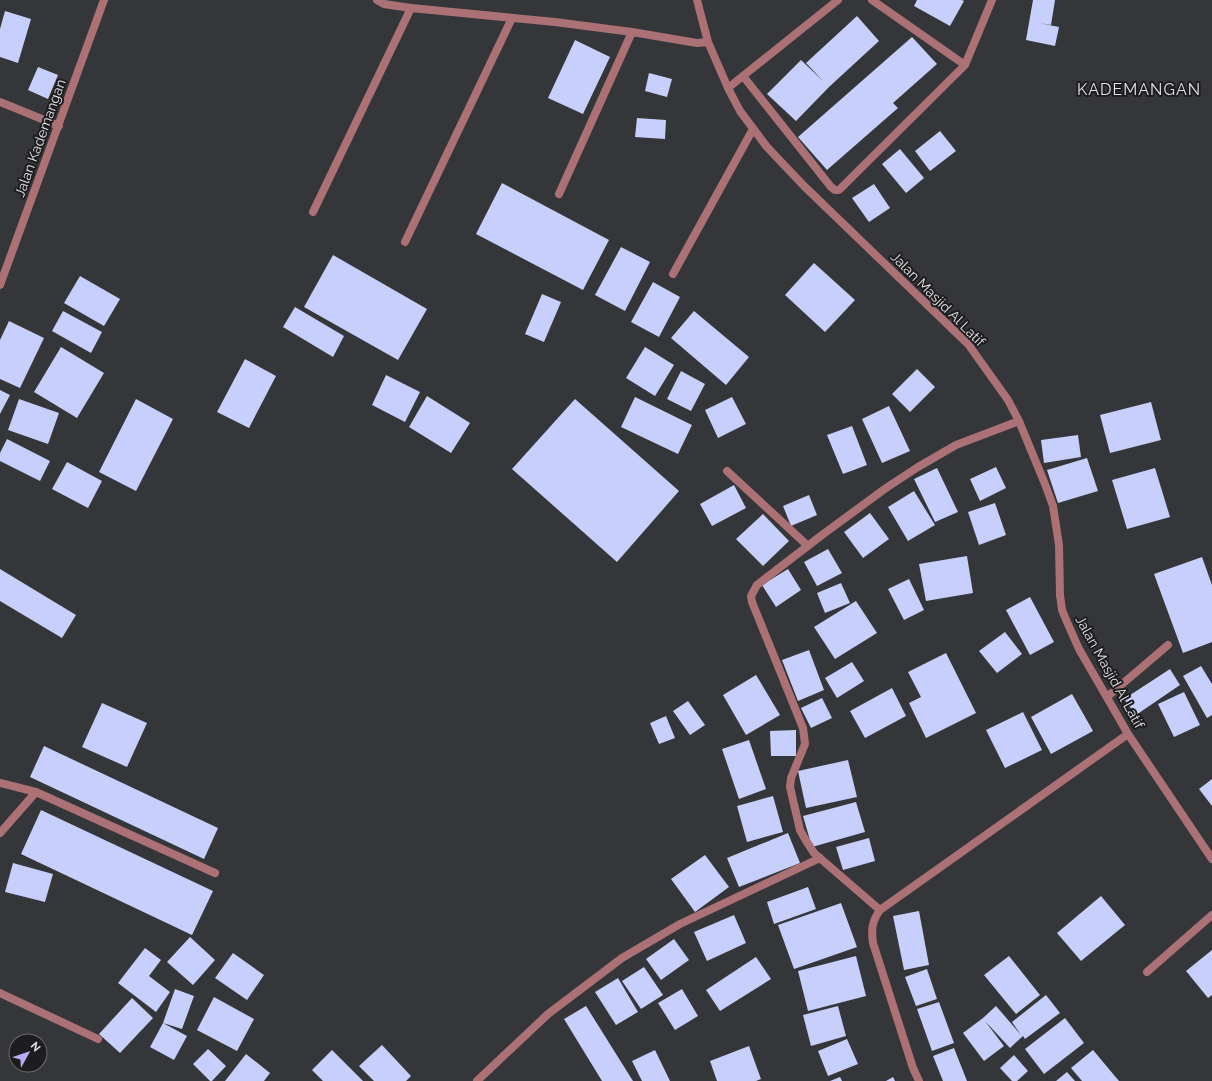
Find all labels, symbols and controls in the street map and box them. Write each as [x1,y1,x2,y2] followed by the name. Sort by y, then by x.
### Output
[11,77,69,199] street label: Jalan Kademangan
[1077,80,1201,99] district label: KADEMANGAN
[888,249,989,350] street label: Jalan Masjid Al Latif
[1072,613,1148,732] street label: Jalan Masjid Al Latif
[8,1033,48,1073] north arrow
[28,1039,43,1054] text: N

